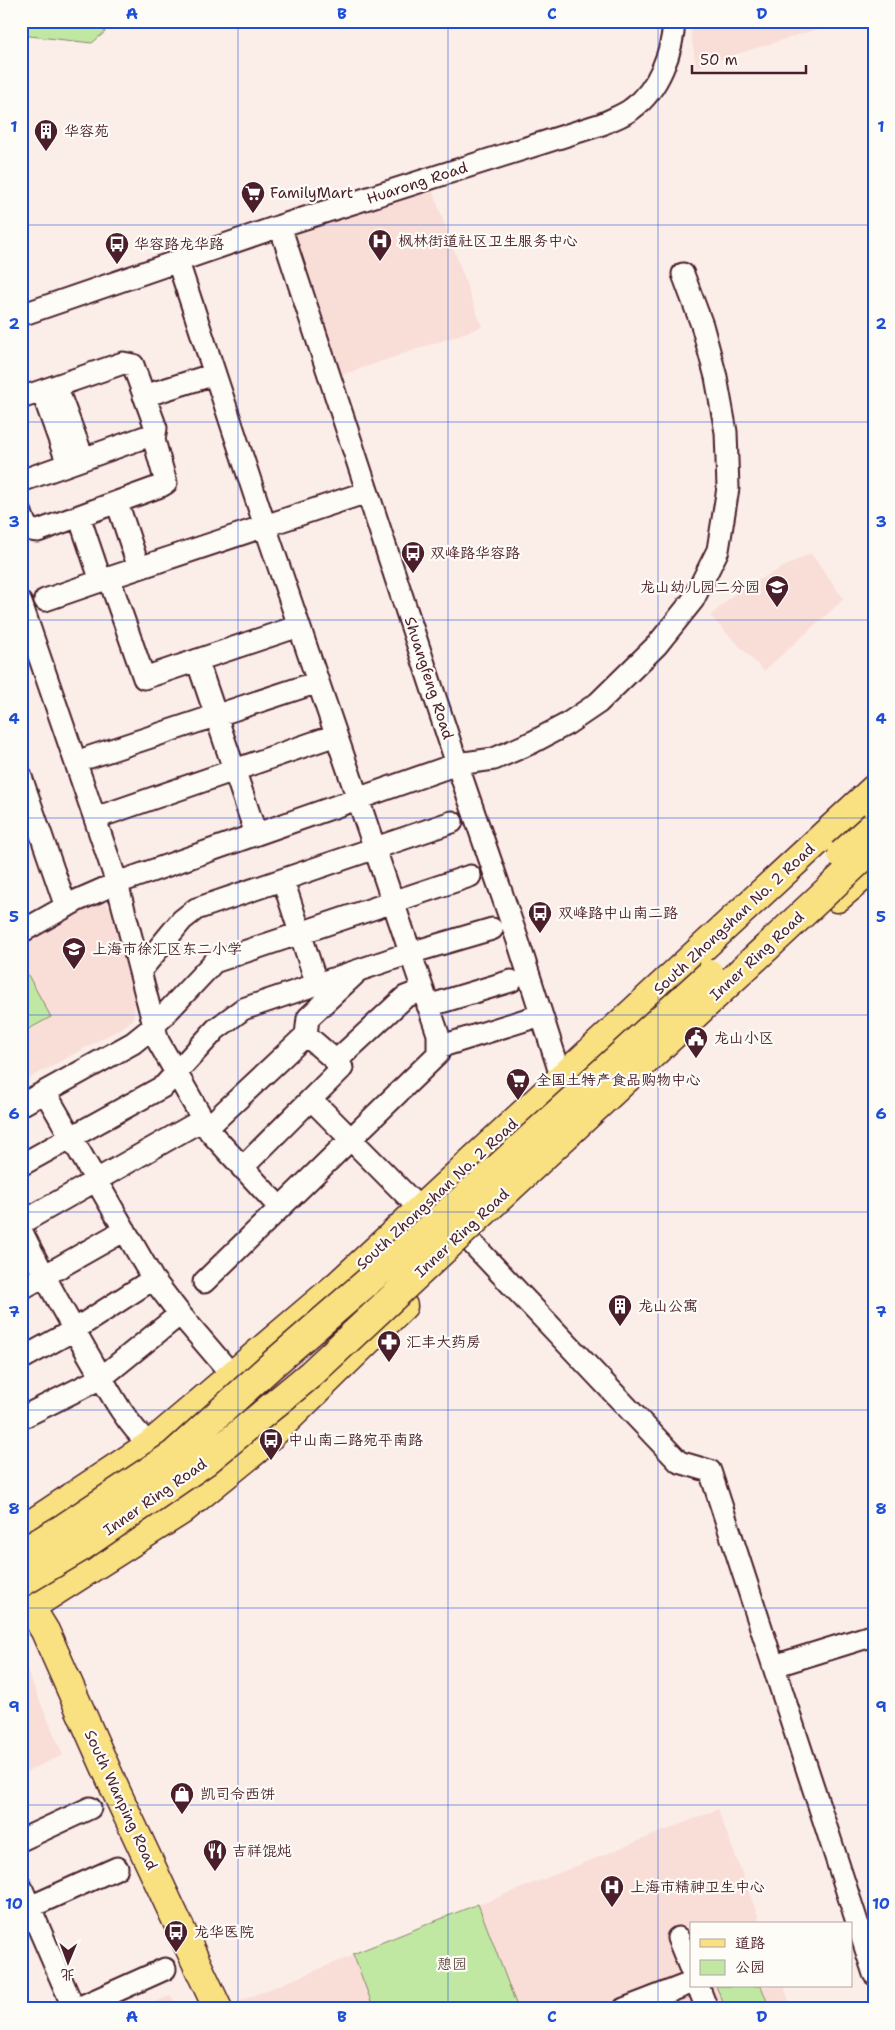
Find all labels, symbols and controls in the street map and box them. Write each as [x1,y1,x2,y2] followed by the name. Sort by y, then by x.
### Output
[126,3,138,24] text: A
[337,3,347,24] text: B
[547,3,557,24] text: C
[756,3,768,24] text: D
[692,42,806,74] scale bar
[700,50,738,70] text: 50 m
[10,116,18,137] text: 1
[877,116,885,137] text: 1
[33,118,59,152] building icon: 华容苑
[64,121,109,141] place label: 华容苑
[364,157,470,209] street label: Huarong Road
[240,180,266,214] supermarket icon: FamilyMart
[270,183,353,203] place label: FamilyMart
[367,228,393,262] hospital icon: 枫林街道社区卫生服务中心
[104,231,130,265] bus stop icon: 华容路龙华路
[398,231,578,251] place label: 枫林街道社区卫生服务中心
[134,234,224,254] place label: 华容路龙华路
[8,313,20,334] text: 2
[875,313,887,334] text: 2
[8,511,20,532] text: 3
[875,511,887,532] text: 3
[400,540,426,574] bus stop icon: 双峰路华容路
[430,543,520,563] place label: 双峰路华容路
[764,574,790,608] school or university icon: 龙山幼儿园二分园
[640,577,760,597] place label: 龙山幼儿园二分园
[400,614,458,742] street label: Shuangfeng Road
[8,708,20,729] text: 4
[875,708,887,729] text: 4
[649,838,819,999] street label: South Zhongshan No. 2 Road
[527,900,553,934] bus stop icon: 双峰路中山南二路
[558,903,678,923] place label: 双峰路中山南二路
[9,906,19,927] text: 5
[876,906,886,927] text: 5
[706,907,809,1005] street label: Inner Ring Road
[61,936,87,970] school or university icon: 上海市徐汇区东二小学
[92,939,242,959] place label: 上海市徐汇区东二小学
[683,1025,709,1059] public building icon: 龙山小区
[714,1028,774,1048] place label: 龙山小区
[505,1067,531,1101] supermarket icon: 全国土特产食品购物中心
[536,1070,701,1090] place label: 全国土特产食品购物中心
[8,1103,20,1124] text: 6
[875,1103,887,1124] text: 6
[352,1113,522,1274] street label: South Zhongshan No. 2 Road
[411,1184,514,1282] street label: Inner Ring Road
[607,1293,633,1327] building icon: 龙山公寓
[638,1296,698,1316] place label: 龙山公寓
[8,1301,20,1322] text: 7
[875,1301,887,1322] text: 7
[376,1329,402,1363] pharmacy icon: 汇丰大药房
[406,1332,481,1352] place label: 汇丰大药房
[258,1427,284,1461] bus stop icon: 中山南二路宛平南路
[288,1430,423,1450] place label: 中山南二路宛平南路
[99,1454,211,1540] street label: Inner Ring Road
[8,1498,20,1519] text: 8
[875,1498,887,1519] text: 8
[8,1696,20,1717] text: 9
[875,1696,887,1717] text: 9
[80,1727,162,1874] street label: South Wanping Road
[169,1781,195,1815] shop icon: 凯司令西饼
[200,1784,275,1804] place label: 凯司令西饼
[202,1838,228,1872] restaurant icon: 吉祥馄炖
[232,1841,292,1861] place label: 吉祥馄炖
[599,1874,625,1908] hospital icon: 上海市精神卫生中心
[630,1877,765,1897] place label: 上海市精神卫生中心
[5,1893,23,1914] text: 10
[872,1893,890,1914] text: 10
[163,1919,189,1953] bus stop icon: 龙华医院
[194,1922,254,1942] place label: 龙华医院
[690,1922,852,1988] legend
[735,1933,765,1953] text: 道路
[42,1938,92,1988] north arrow
[437,1954,467,1974] park label: 憩园
[735,1957,765,1977] text: 公园
[61,1966,75,1984] text: 北
[126,2006,138,2027] text: A
[337,2006,347,2027] text: B
[547,2006,557,2027] text: C
[756,2006,768,2027] text: D

